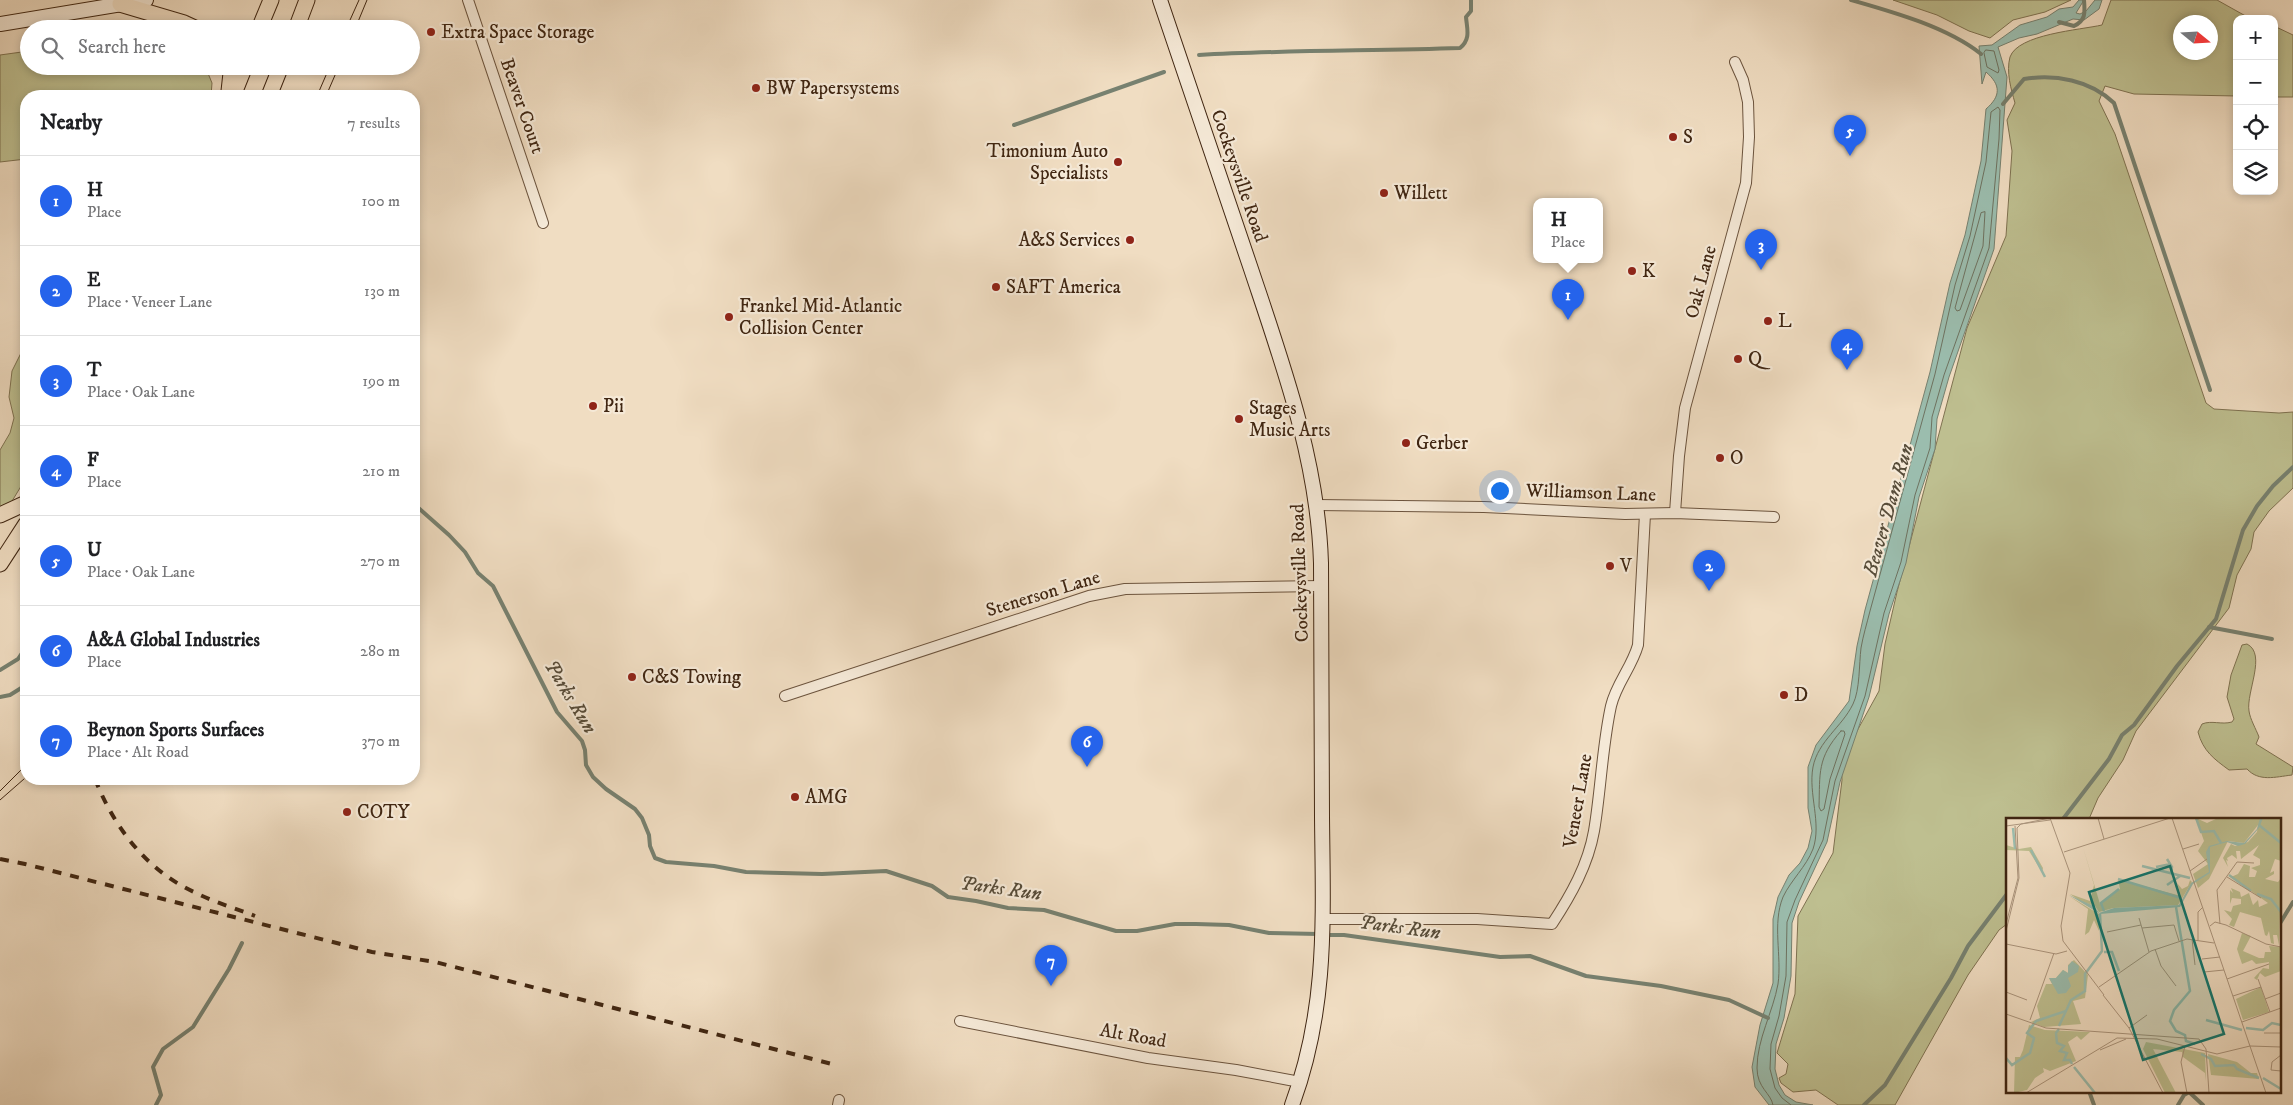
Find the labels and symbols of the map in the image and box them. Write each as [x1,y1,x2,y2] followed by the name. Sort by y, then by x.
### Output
[2173,15,2218,60] north arrow
[441,21,594,44] place label: Extra Space Storage
[425,26,437,38] marker: Extra Space Storage
[495,55,549,157] street label: Beaver Court
[766,77,899,100] place label: BW Papersystems
[750,82,762,94] marker: BW Papersystems
[1206,107,1273,246] street label: Cockeysville Road
[1834,115,1866,156] pin: 5
[1683,126,1693,149] place label: S
[1667,131,1679,143] marker: S
[986,140,1108,185] place label: Timonium Auto Specialists
[1112,156,1124,168] marker: Timonium Auto Specialists
[1393,182,1448,205] place label: Willett
[1378,187,1390,199] marker: Willett
[1018,229,1120,252] place label: A&S Services
[1745,229,1777,270] pin: 3
[1124,234,1136,246] marker: A&S Services
[1680,243,1722,321] street label: Oak Lane
[1642,260,1656,283] place label: K
[1626,265,1638,277] marker: K
[1006,276,1121,299] place label: SAFT America
[1552,279,1584,320] pin: 1
[990,281,1002,293] marker: SAFT America
[739,295,902,340] place label: Frankel Mid-Atlantic Collision Center
[1778,310,1792,333] place label: L
[723,311,735,323] marker: Frankel Mid-Atlantic Collision Center
[1762,315,1774,327] marker: L
[1831,329,1863,370] pin: 4
[1748,348,1771,371] place label: Q
[1732,353,1744,365] marker: Q
[603,395,624,418] place label: Pii
[1249,397,1330,442] place label: Stages Music Arts
[587,400,599,412] marker: Pii
[1233,413,1245,425] marker: Stages Music Arts
[1416,432,1468,455] place label: Gerber
[1400,437,1412,449] marker: Gerber
[1858,441,1920,580] water label: Beaver Dam Run
[1730,447,1743,470] place label: O
[1714,452,1726,464] marker: O
[1487,478,1513,504] your location
[1525,479,1657,507] street label: Williamson Lane
[1286,503,1314,643] street label: Cockeysville Road
[1693,550,1725,591] pin: 2
[1619,555,1633,578] place label: V
[1604,560,1616,572] marker: V
[983,566,1103,622] street label: Stenerson Lane
[538,656,602,738] water label: Parks Run
[642,666,742,689] place label: C&S Towing
[626,671,638,683] marker: C&S Towing
[1794,684,1808,707] place label: D
[1778,689,1790,701] marker: D
[1071,726,1103,767] pin: 6
[1558,752,1598,851] street label: Veneer Lane
[805,786,848,809] place label: AMG
[789,791,801,803] marker: AMG
[357,801,410,824] place label: COTY
[341,806,353,818] marker: COTY
[2006,818,2280,1092] inset map
[959,871,1043,907] water label: Parks Run
[1358,910,1442,946] water label: Parks Run
[1035,945,1067,986] pin: 7
[1098,1019,1169,1053] street label: Alt Road

